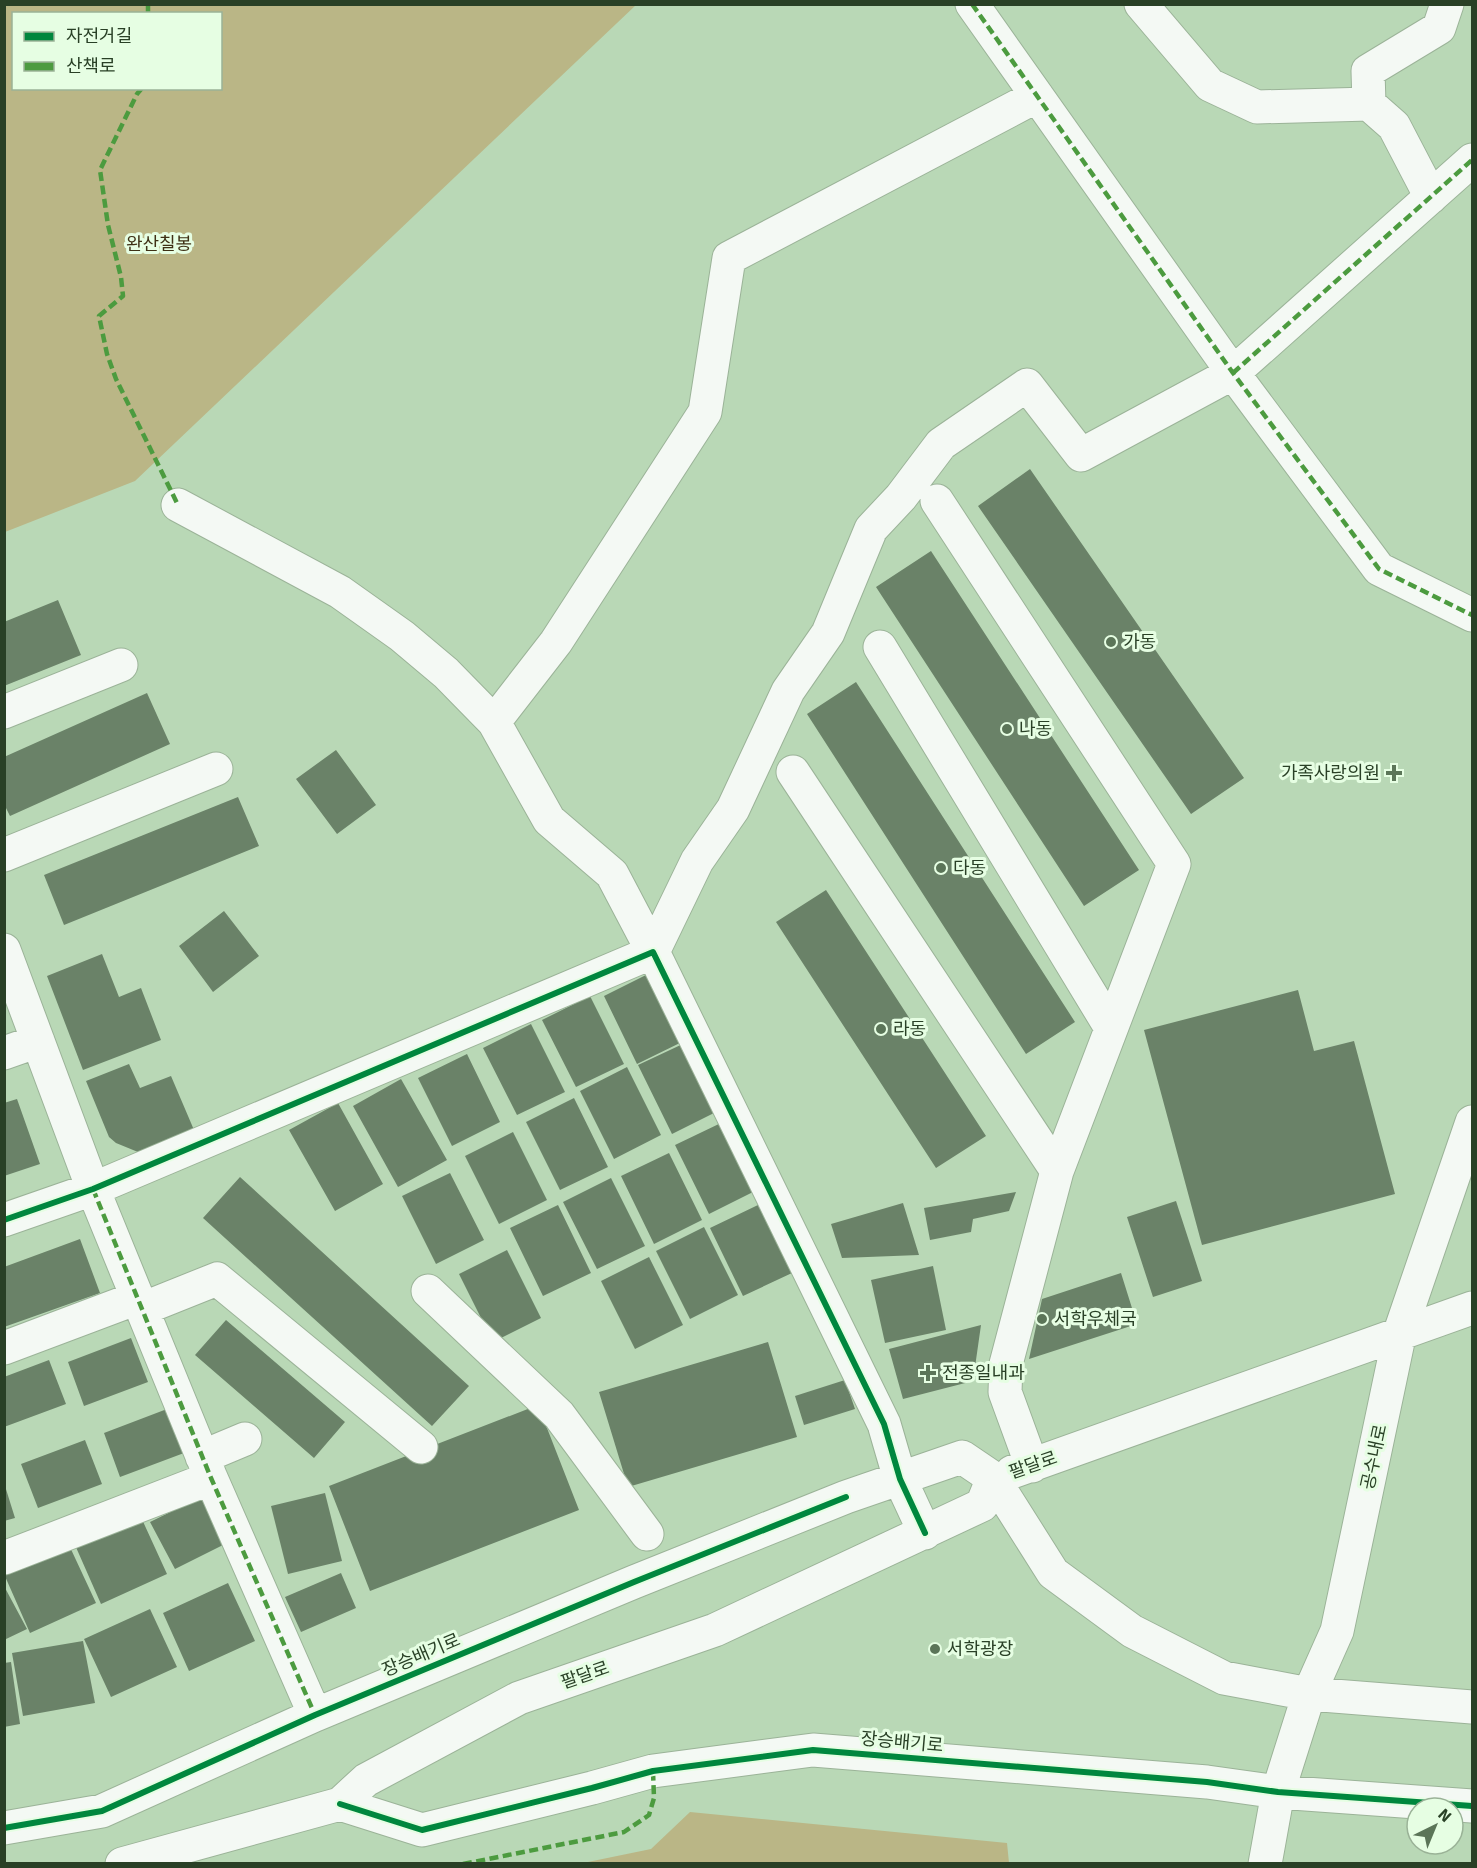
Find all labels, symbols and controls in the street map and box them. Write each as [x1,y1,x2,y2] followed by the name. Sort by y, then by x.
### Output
[12,12,222,90] legend
[66,25,132,47] text: 자전거길
[66,55,116,77] text: 산책로
[126,233,192,255] park label: 완산칠봉
[1123,631,1156,653] place label: 가동
[1104,635,1118,649] marker: 가동
[1019,718,1052,740] place label: 나동
[1000,722,1014,736] marker: 나동
[1281,762,1380,784] place label: 가족사랑의원
[1385,764,1403,782] marker: 가족사랑의원
[953,857,986,879] place label: 다동
[934,861,948,875] marker: 다동
[893,1018,926,1040] place label: 라동
[874,1022,888,1036] marker: 라동
[1054,1308,1137,1330] place label: 서학우체국
[1035,1312,1049,1326] marker: 서학우체국
[942,1362,1025,1384] place label: 전종일내과
[919,1364,937,1382] marker: 전종일내과
[1356,1422,1392,1492] street label: 공수내로
[1006,1447,1060,1483] street label: 팔달로
[379,1629,463,1681] street label: 장승배기로
[947,1638,1013,1660] place label: 서학광장
[928,1642,942,1656] marker: 서학광장
[558,1657,612,1693] street label: 팔달로
[860,1727,944,1757] street label: 장승배기로
[1405,1796,1465,1856] north arrow
[1434,1805,1455,1827] text: N

